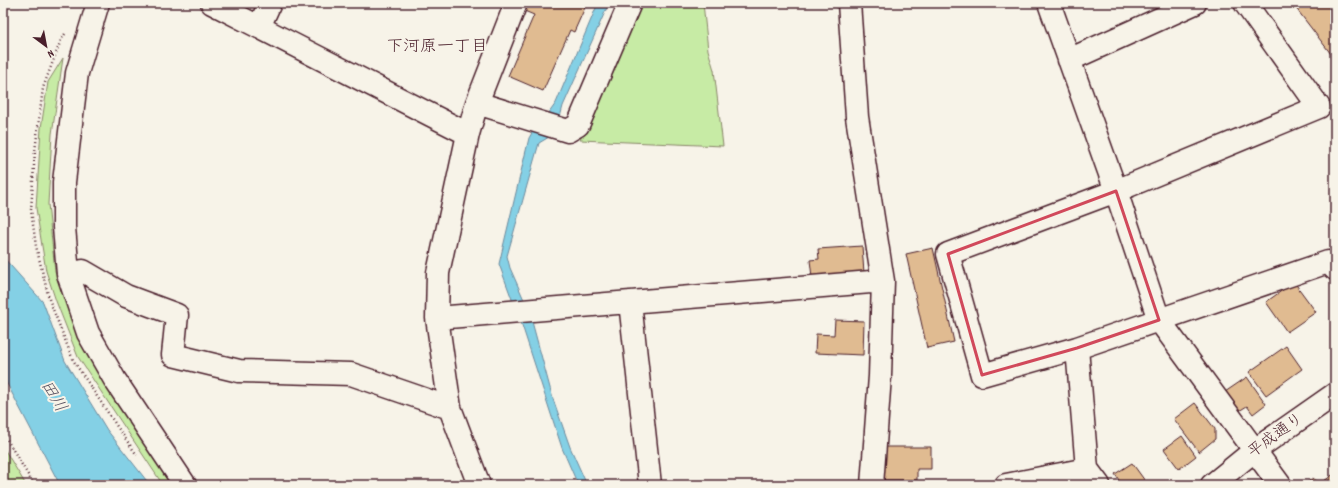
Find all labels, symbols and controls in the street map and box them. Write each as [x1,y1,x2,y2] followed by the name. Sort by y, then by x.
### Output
[26,26,66,66] north arrow
[386,36,488,60] district label: 下河原一丁目
[43,45,57,61] text: N
[33,376,71,418] water label: 田川
[1243,408,1309,464] street label: 平成通り

